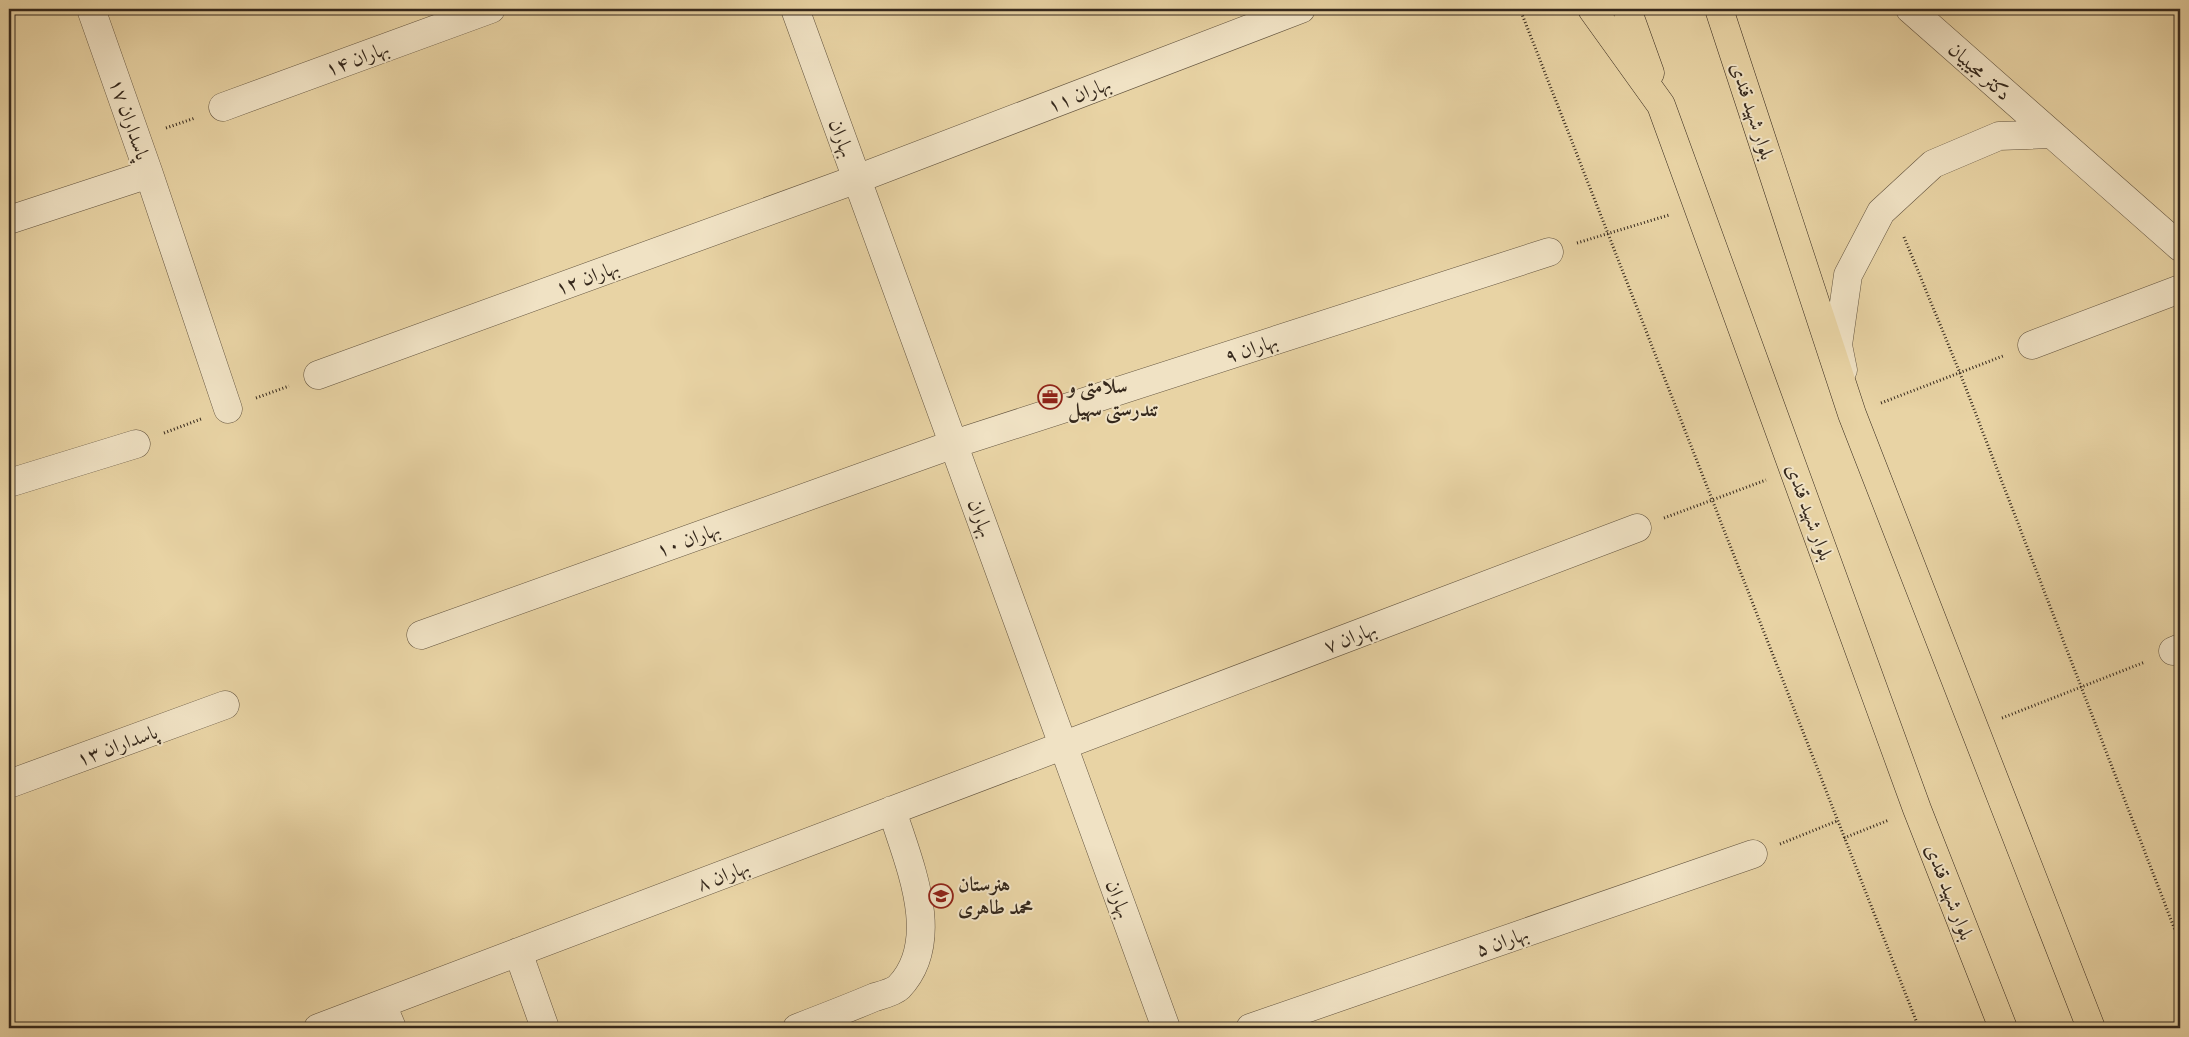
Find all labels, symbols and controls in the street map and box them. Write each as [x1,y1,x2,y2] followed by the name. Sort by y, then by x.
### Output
[322,35,394,84] street label: بهاران ۱۴
[1941,37,2016,108] street label: دکتر مجیبیان
[1722,59,1780,164] street label: بلوار شهید قندی
[1044,71,1116,121] street label: بهاران ۱۱
[101,75,156,165] street label: پاسداران ۱۷
[820,116,860,162] street label: بهاران
[552,254,624,303] street label: بهاران ۱۲
[1221,328,1282,372] street label: بهاران ۹
[1066,374,1159,425] place label: سلامتی و تندرستی سهیل
[1037,384,1063,410] office icon: سلامتی و تندرستی سهیل
[1778,460,1839,565] street label: بلوار شهید قندی
[959,496,999,542] street label: بهاران
[653,516,725,565] street label: بهاران ۱۰
[1320,616,1381,662] street label: بهاران ۷
[73,719,163,775] street label: پاسداران ۱۳
[1917,840,1979,945] street label: بلوار شهید قندی
[693,854,754,900] street label: بهاران ۸
[958,872,1033,923] place label: هنرستان محمد طاهری
[1097,877,1137,923] street label: بهاران
[928,883,954,909] school or university icon: هنرستان محمد طاهری
[1472,921,1533,965] street label: بهاران ۵

